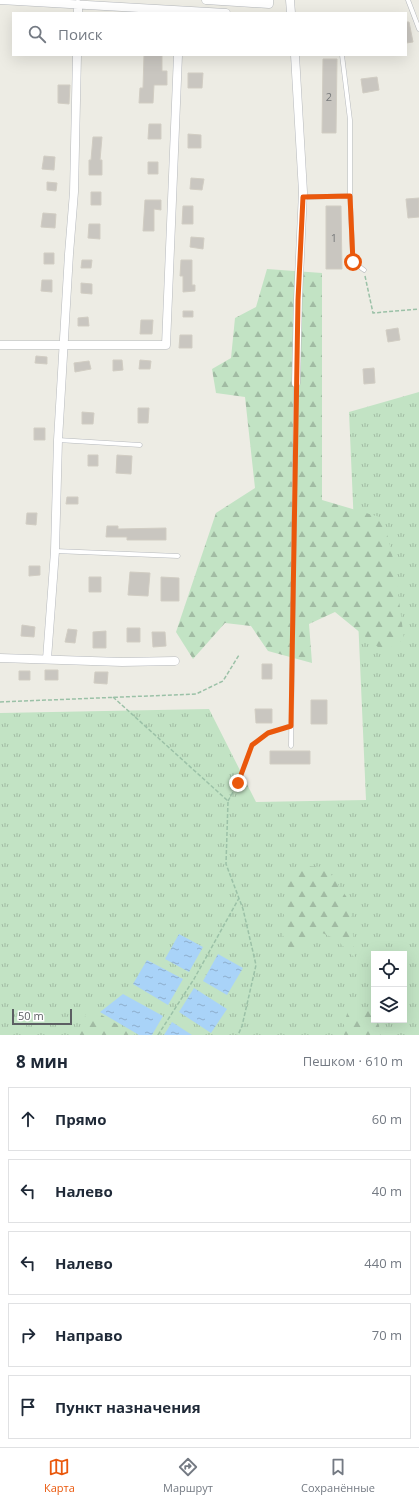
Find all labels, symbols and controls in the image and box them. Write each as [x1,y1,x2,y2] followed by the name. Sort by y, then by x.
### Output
[12,12,407,56] search box
[26,23,48,45] icon: search
[58,24,102,44] text: Поиск
[326,89,332,104] house number: 2
[331,230,337,245] house number: 1
[344,253,362,271] route start
[229,774,247,792] route end
[371,951,407,1023] map controls
[371,951,407,987] button: locate
[371,987,407,1023] button: layers
[12,1007,72,1026] scale bar
[18,1008,44,1023] text: 50 m
[16,1050,68,1073] text: 8 мин
[303,1052,403,1070] text: Пешком · 610 m
[17,1108,39,1130] icon: ahead
[55,1109,107,1129] text: Прямо
[372,1110,402,1128] text: 60 m
[17,1180,39,1202] icon: left
[55,1181,113,1201] text: Налево
[372,1182,402,1200] text: 40 m
[17,1252,39,1274] icon: left
[55,1253,113,1273] text: Налево
[364,1254,402,1272] text: 440 m
[17,1324,39,1346] icon: right
[55,1325,123,1345] text: Направо
[372,1326,402,1344] text: 70 m
[17,1396,39,1418] icon: arrive
[55,1397,201,1417] text: Пункт назначения
[44,1456,75,1495] tab: Карта
[163,1456,213,1495] tab: Маршрут
[301,1456,375,1495] tab: Сохранённые

